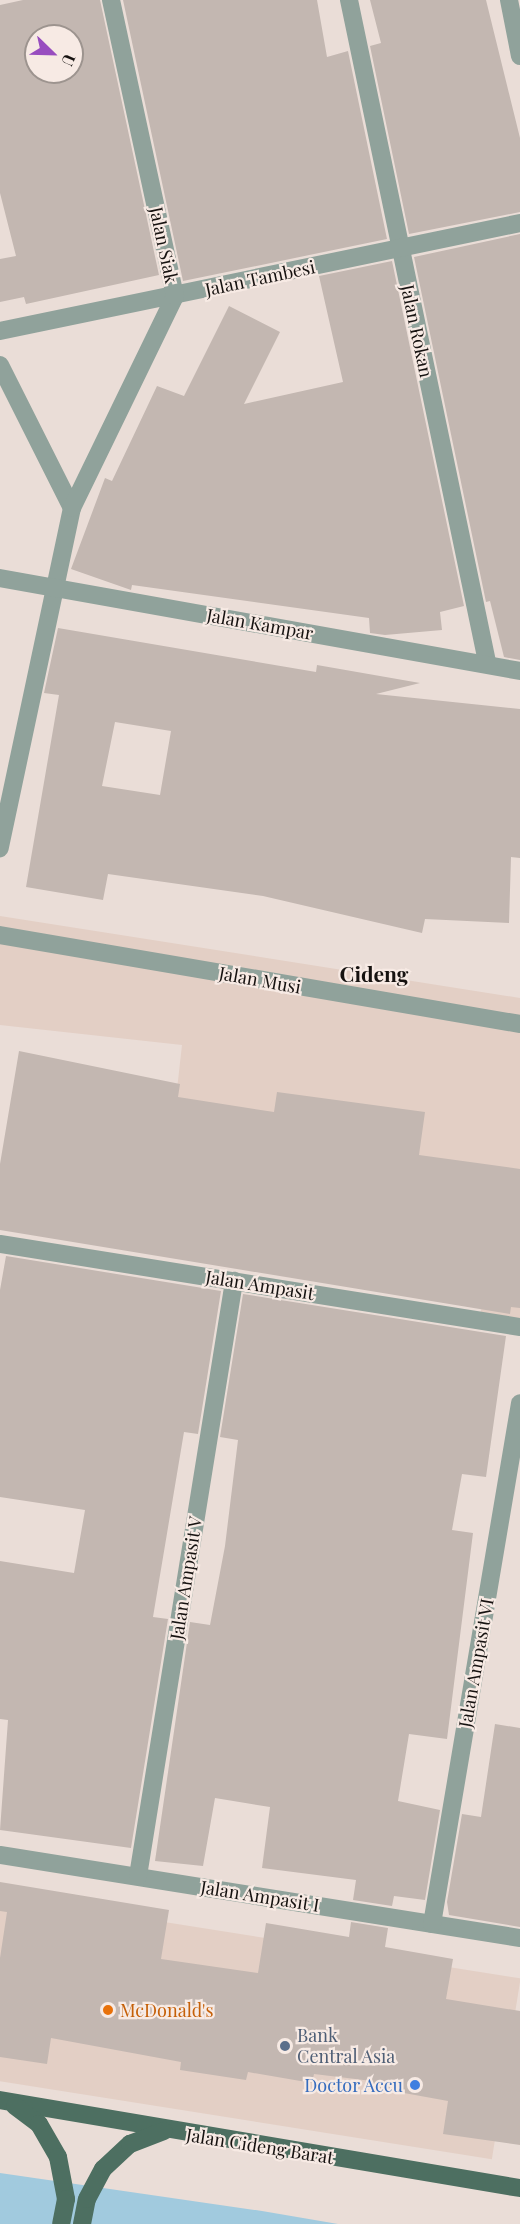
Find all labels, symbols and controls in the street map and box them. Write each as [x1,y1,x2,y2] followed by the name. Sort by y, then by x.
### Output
[24,24,84,84] north arrow
[57,51,81,70] text: U
[145,205,183,285] street label: Jalan Siak
[203,256,317,300] street label: Jalan Tambesi
[397,283,437,379] street label: Jalan Rokan
[205,604,315,644] street label: Jalan Kampar
[340,960,408,986] district label: Cideng
[217,962,303,998] street label: Jalan Musi
[204,1266,316,1304] street label: Jalan Ampasit
[165,1514,207,1642] street label: Jalan Ampasit V
[454,1596,498,1730] street label: Jalan Ampasit VI
[199,1876,321,1916] street label: Jalan Ampasit I
[120,1999,214,2021] place label: McDonald's
[101,2003,115,2017] marker: McDonald's
[297,2025,396,2068] place label: Bank Central Asia
[278,2039,292,2053] marker: Bank Central Asia
[303,2074,403,2096] place label: Doctor Accu
[408,2078,422,2092] marker: Doctor Accu
[185,2124,335,2168] street label: Jalan Cideng Barat

